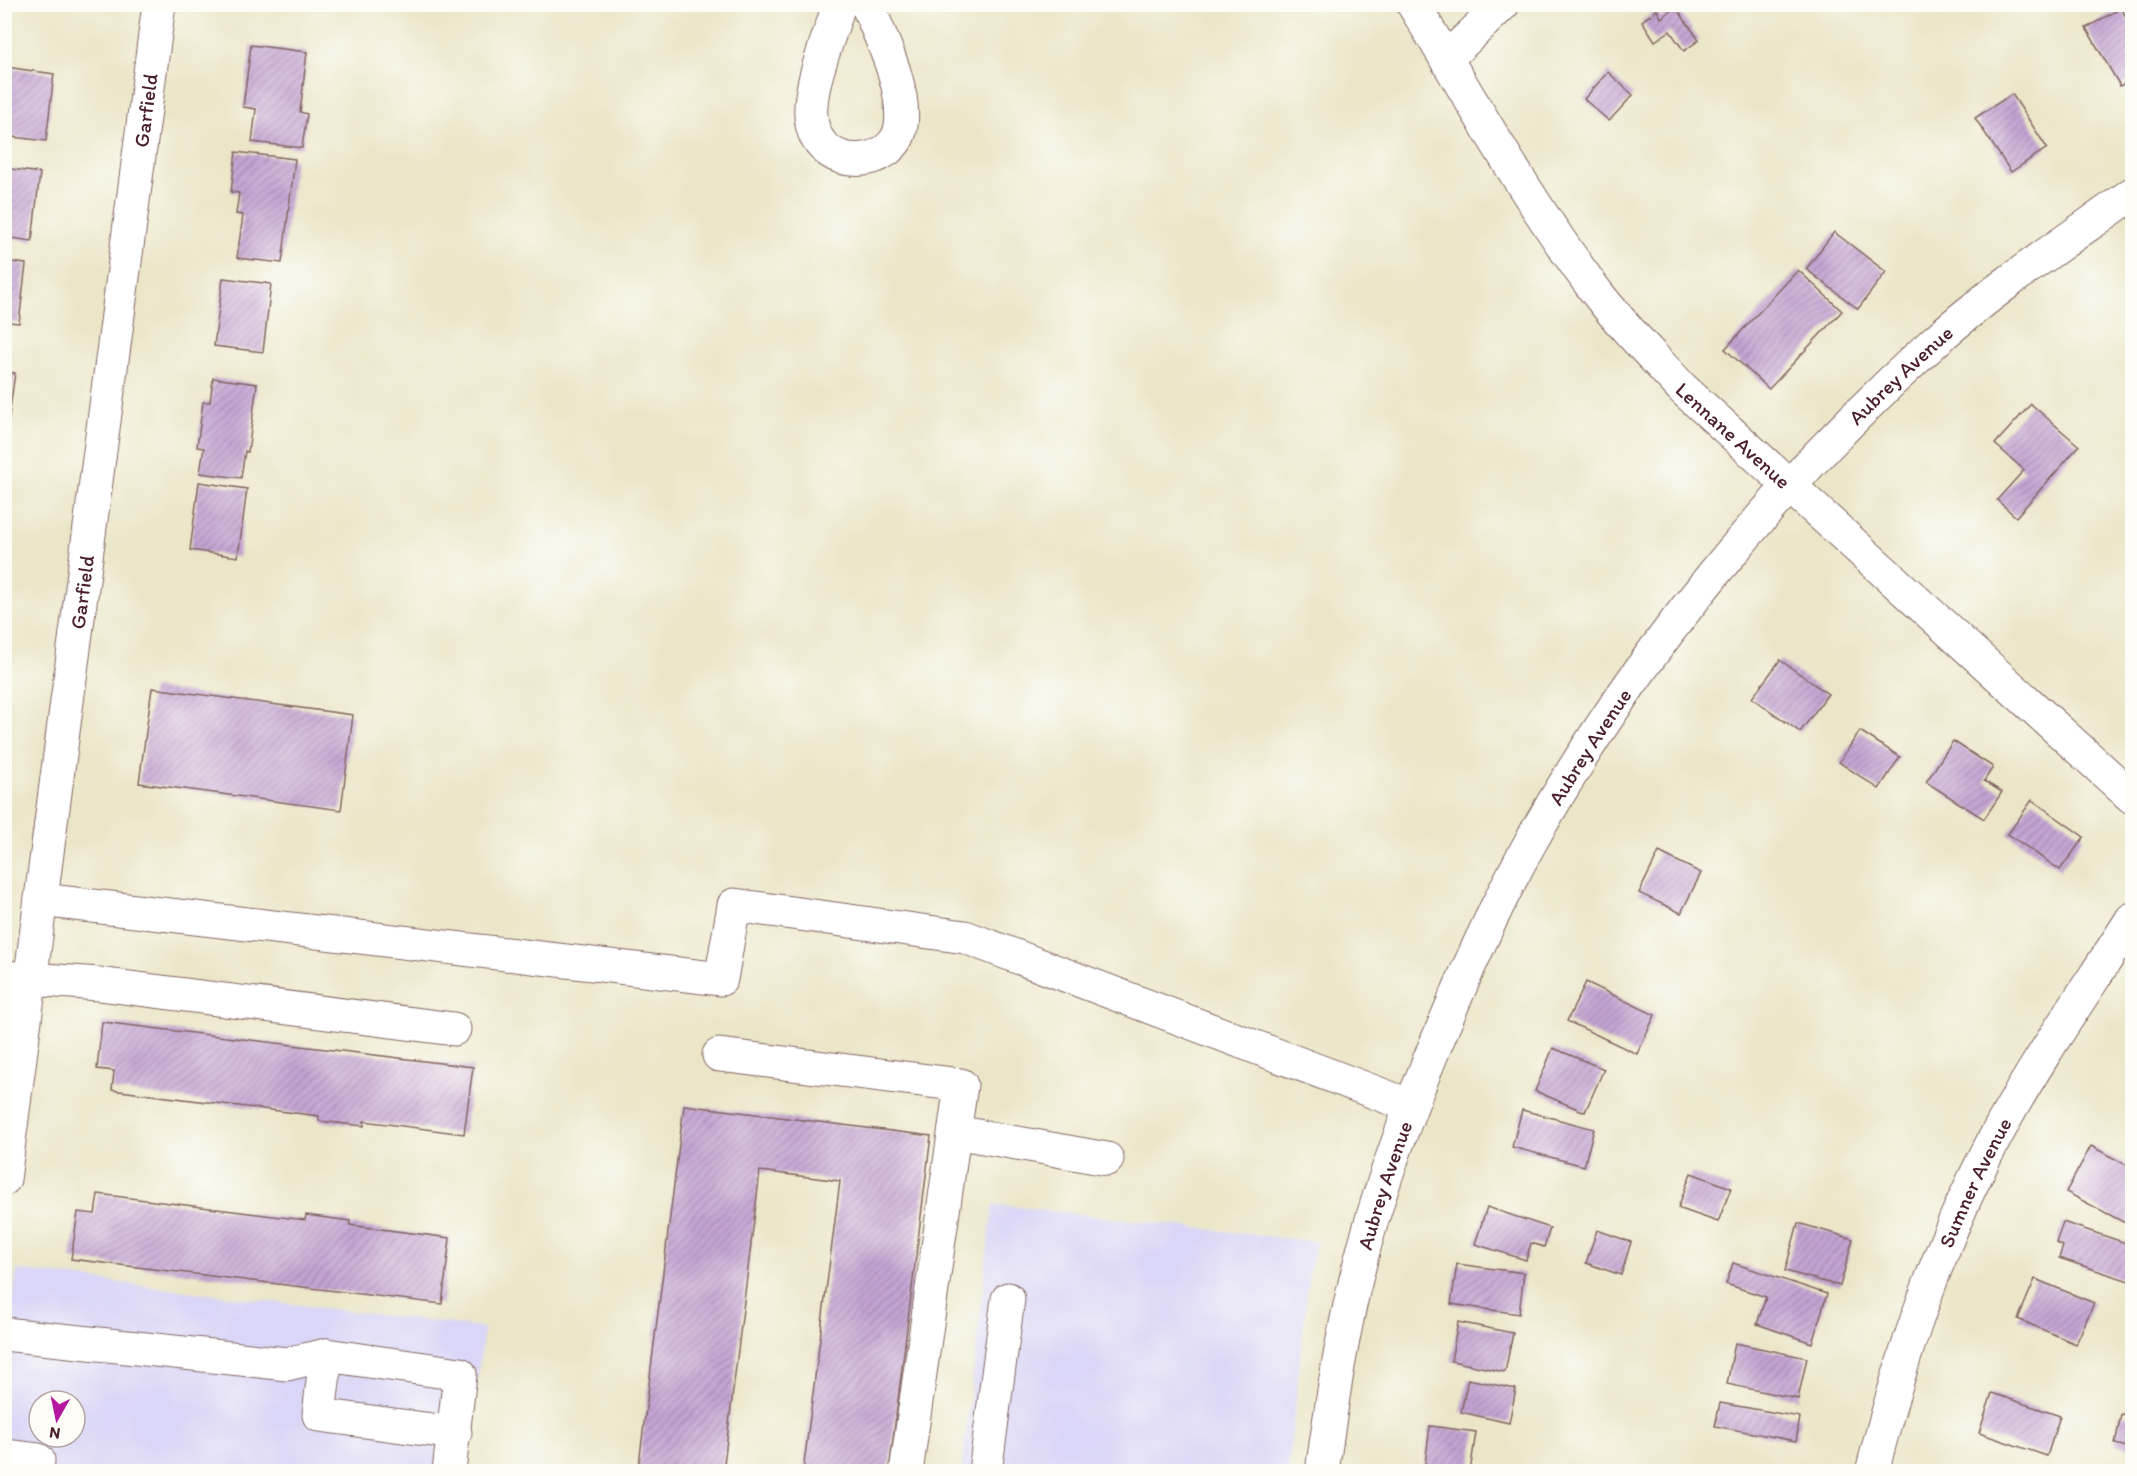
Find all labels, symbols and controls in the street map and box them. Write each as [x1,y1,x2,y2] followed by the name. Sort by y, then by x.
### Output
[128,71,162,149] street label: Garfield
[1843,319,1957,430] street label: Aubrey Avenue
[1671,376,1796,493] street label: Lennane Avenue
[64,553,99,631] street label: Garfield
[1542,683,1636,809] street label: Aubrey Avenue
[1933,1113,2016,1251] street label: Sumner Avenue
[1351,1117,1417,1252] street label: Aubrey Avenue
[27,1389,87,1449] north arrow
[48,1423,62,1444] text: N

